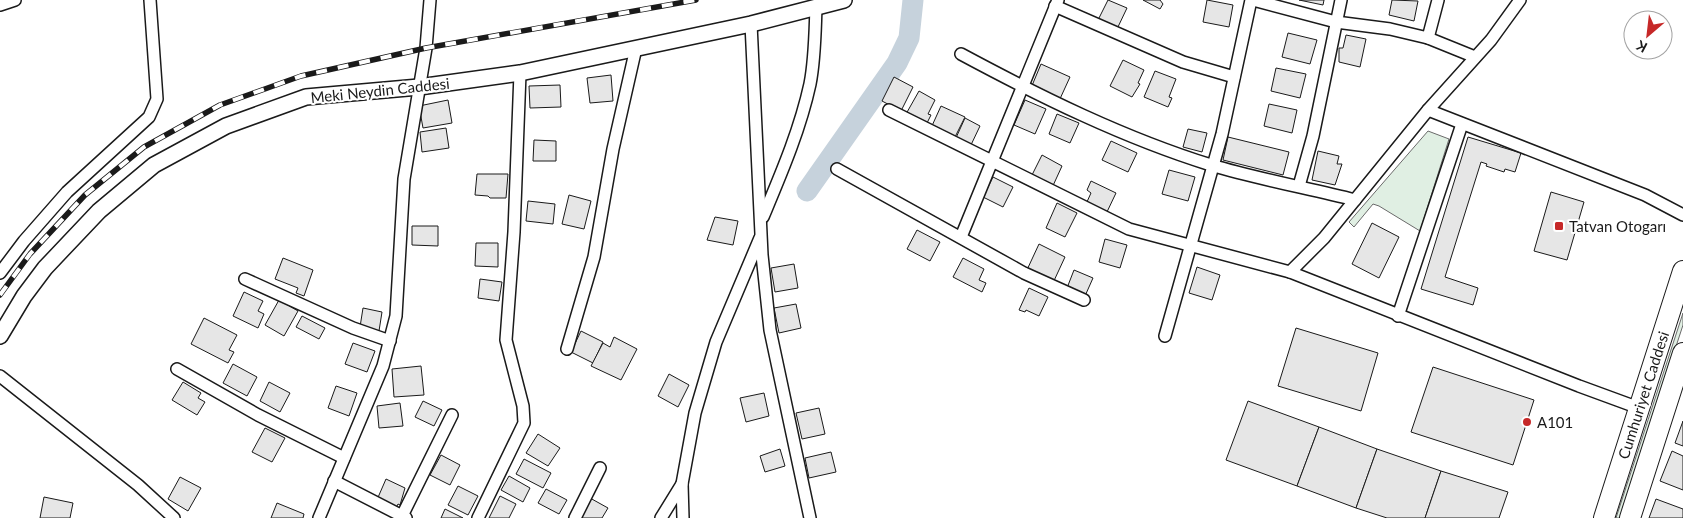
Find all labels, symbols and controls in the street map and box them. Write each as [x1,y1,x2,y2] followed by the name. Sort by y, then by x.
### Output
[1623,10,1673,60] north arrow
[1633,37,1650,57] text: K
[310,74,450,106] street label: Meki Neydin Caddesi
[1569,217,1666,235] place label: Tatvan Otogarı
[1553,220,1565,232] marker: Tatvan Otogarı
[1614,329,1672,461] street label: Cumhuriyet Caddesi
[1537,413,1573,431] place label: A101
[1521,416,1533,428] marker: A101

